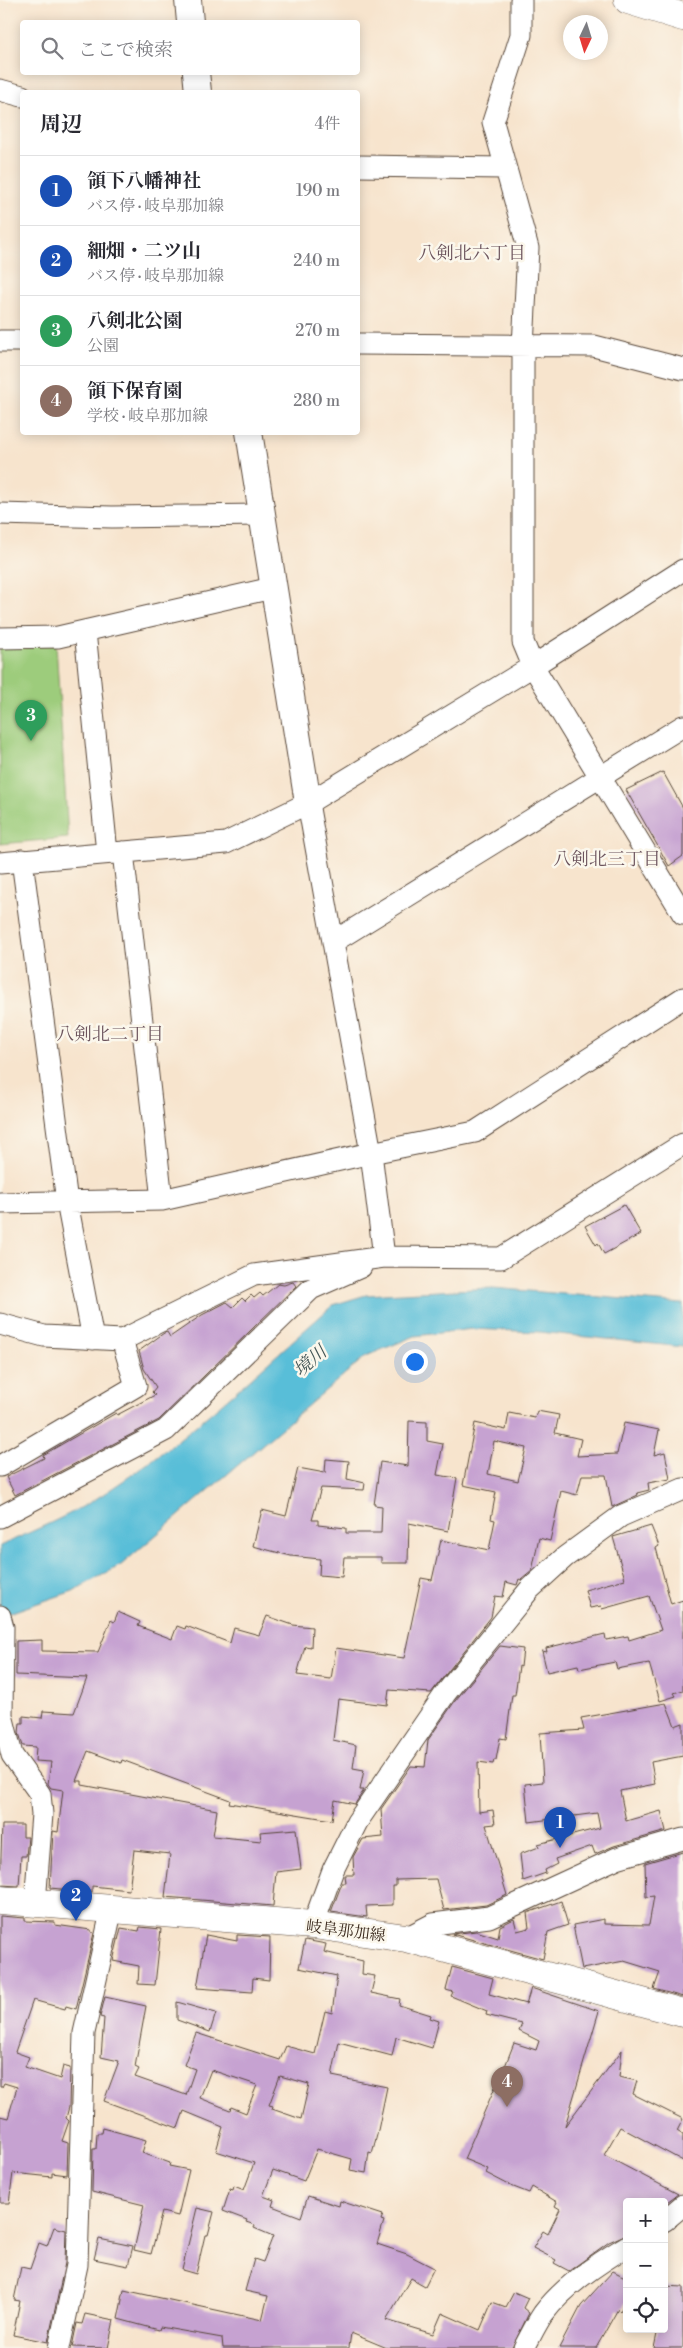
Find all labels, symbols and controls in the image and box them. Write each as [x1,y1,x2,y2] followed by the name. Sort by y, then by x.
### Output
[563,15,608,60] north arrow
[20,20,360,75] search box
[38,34,66,62] icon: search
[78,38,173,62] text: ここで検索
[40,112,82,138] text: 周辺
[314,114,340,134] text: 4件
[87,169,201,193] text: 領下八幡神社
[52,181,60,201] text: 1
[296,181,340,201] text: 190 m
[87,196,224,216] text: バス停 · 岐阜那加線
[87,239,201,263] text: 細畑・二ツ山
[418,242,526,265] district label: 八剣北六丁目
[51,251,61,271] text: 2
[293,251,340,271] text: 240 m
[87,266,224,286] text: バス停 · 岐阜那加線
[87,309,182,333] text: 八剣北公園
[51,321,61,341] text: 3
[295,321,340,341] text: 270 m
[87,336,119,356] text: 公園
[87,379,182,403] text: 領下保育園
[51,391,61,411] text: 4
[293,391,340,411] text: 280 m
[87,406,208,426] text: 学校 · 岐阜那加線
[15,700,47,741] pin: 3
[553,848,661,871] district label: 八剣北三丁目
[56,1023,164,1046] district label: 八剣北二丁目
[289,1340,333,1382] water label: 境川
[402,1349,428,1375] your location
[544,1807,576,1848] pin: 1
[60,1880,92,1921] pin: 2
[305,1916,387,1946] street label: 岐阜那加線
[491,2066,523,2107] pin: 4
[623,2198,668,2333] map controls
[623,2198,668,2243] button: +
[623,2243,668,2288] button: −
[623,2288,668,2333] button: locate

